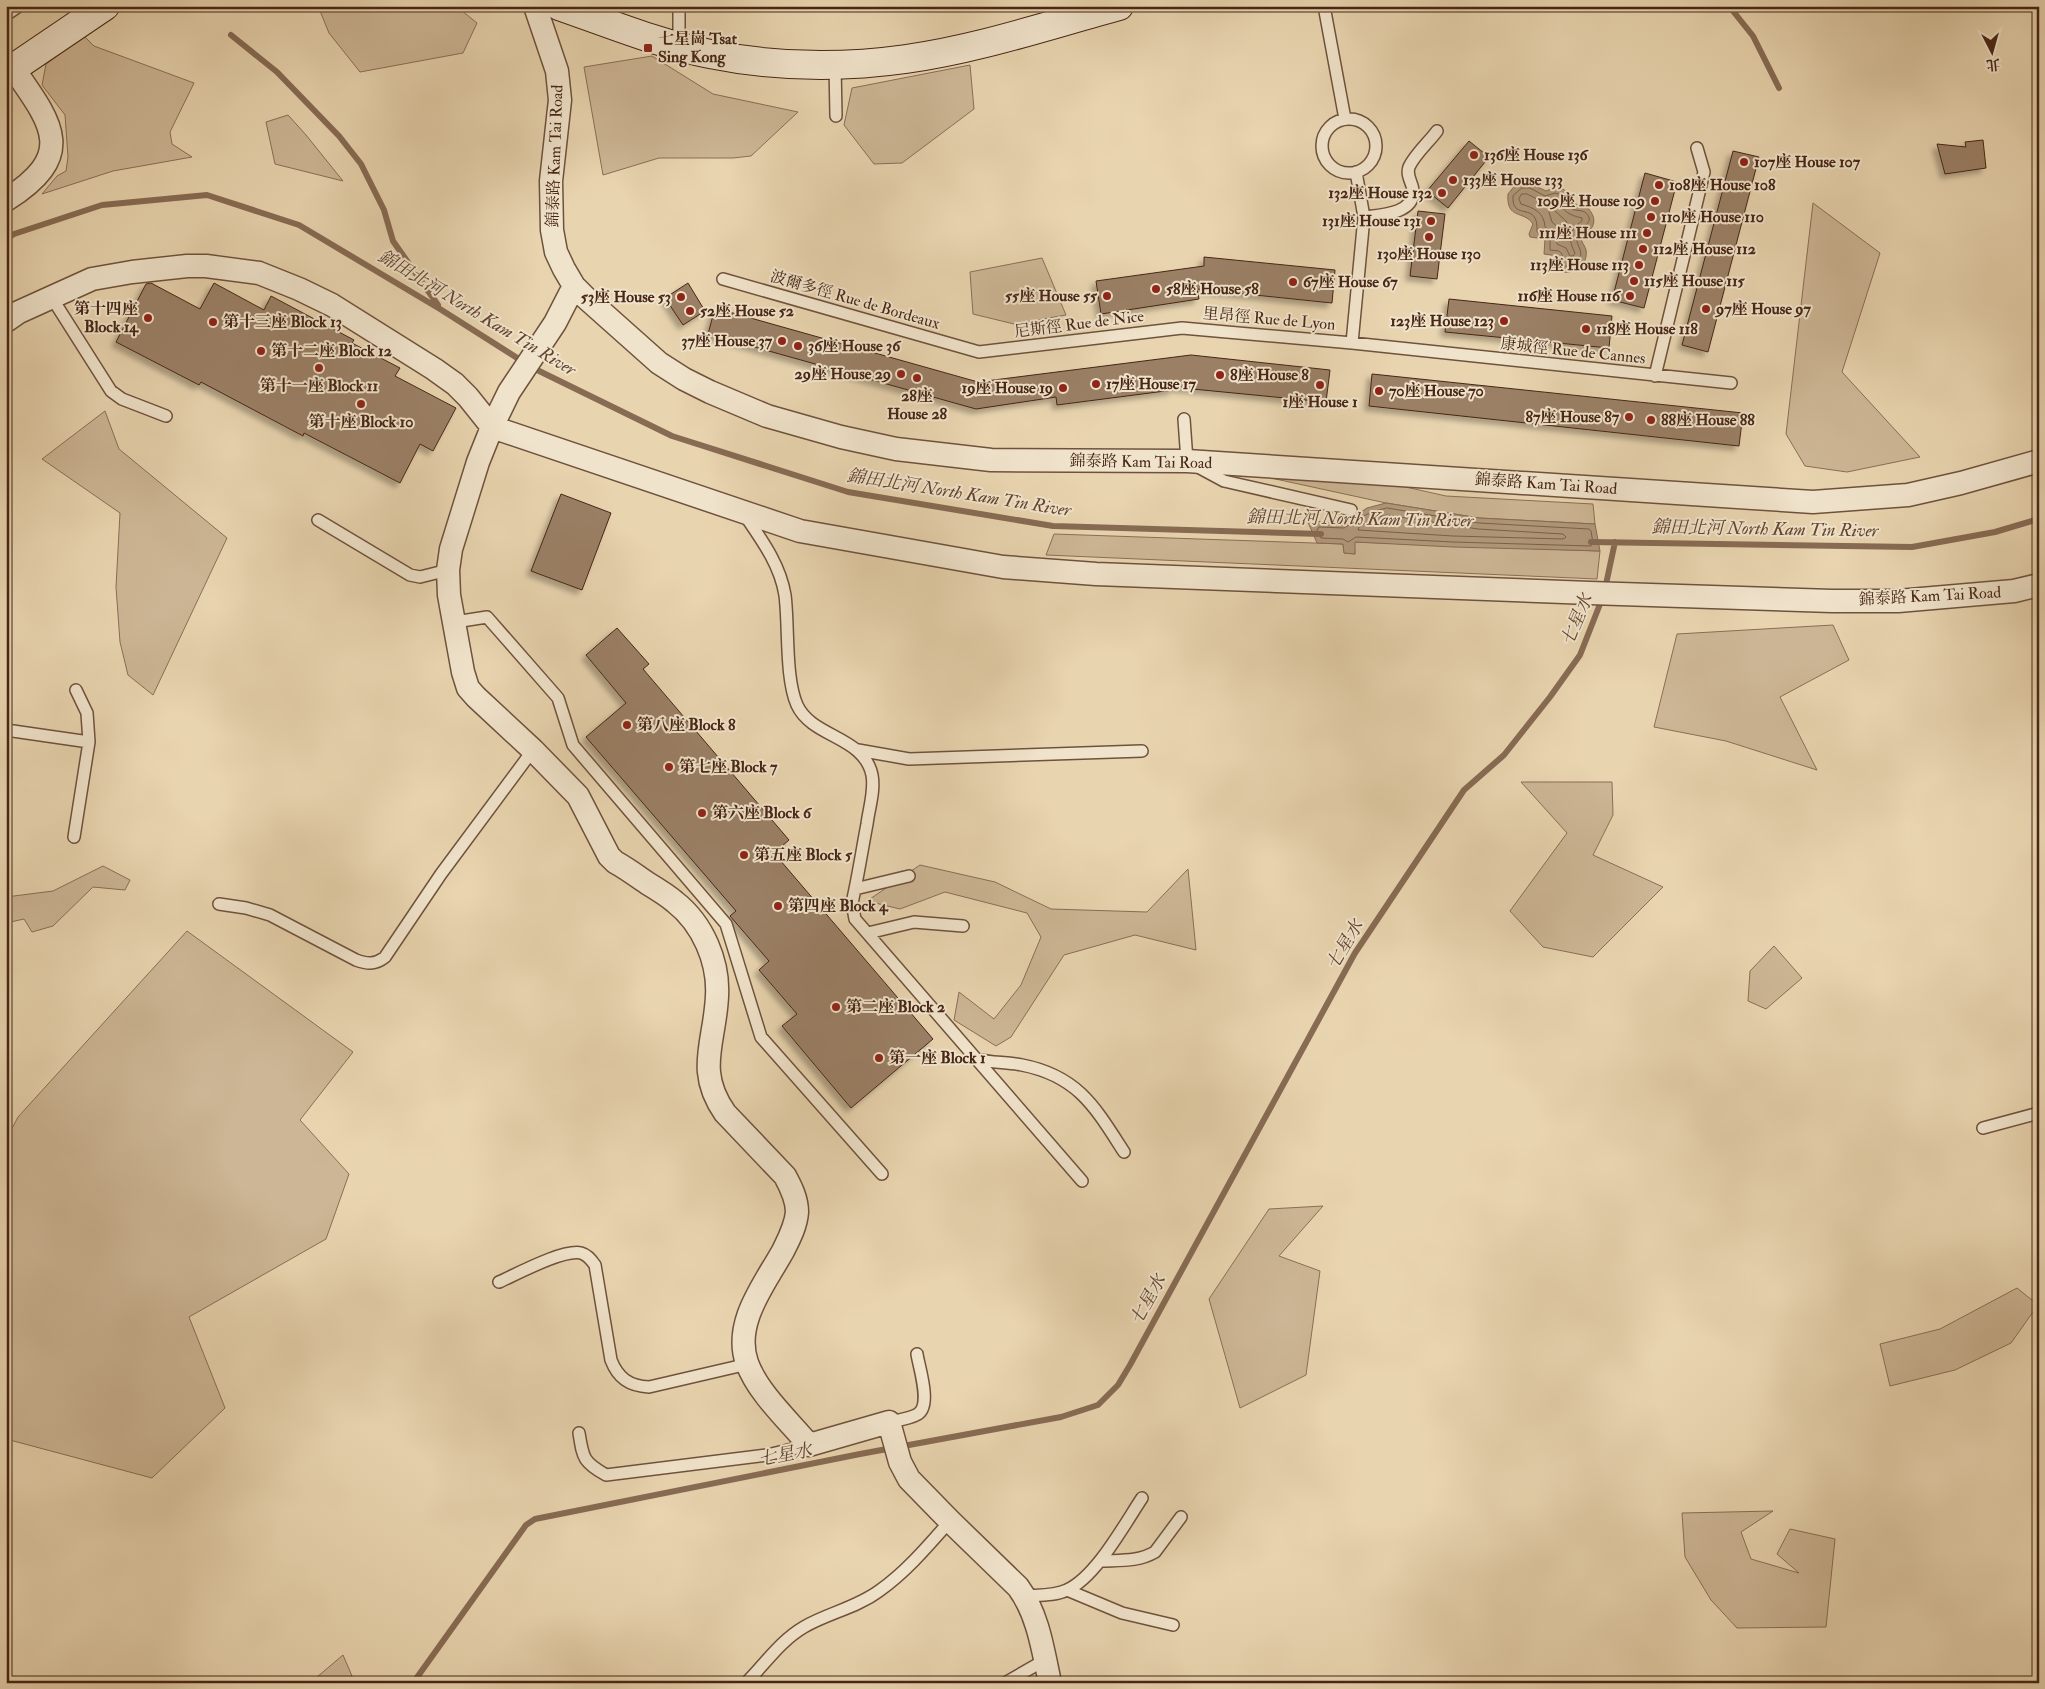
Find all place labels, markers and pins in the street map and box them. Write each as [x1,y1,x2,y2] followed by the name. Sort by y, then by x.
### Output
[658,29,738,68] place label: 七星崗 Tsat Sing Kong
[642,42,654,54] marker: 七星崗 Tsat Sing Kong
[1484,145,1590,165] place label: 136座 House 136
[1468,149,1480,161] marker: 136座 House 136
[1754,152,1861,172] place label: 107座 House 107
[1738,156,1750,168] marker: 107座 House 107
[1463,170,1563,190] place label: 133座 House 133
[1447,174,1459,186] marker: 133座 House 133
[1669,175,1776,195] place label: 108座 House 108
[1653,179,1665,191] marker: 108座 House 108
[1328,183,1432,203] place label: 132座 House 132
[1436,187,1448,199] marker: 132座 House 132
[1537,191,1645,211] place label: 109座 House 109
[1649,195,1661,207] marker: 109座 House 109
[1661,207,1764,227] place label: 110座 House 110
[1322,211,1421,231] place label: 131座 House 131
[1645,211,1657,223] marker: 110座 House 110
[1425,215,1437,227] marker: 131座 House 131
[1539,223,1637,243] place label: 111座 House 111
[1641,227,1653,239] marker: 111座 House 111
[1423,231,1435,243] marker: 130座 House 130
[1653,239,1756,259] place label: 112座 House 112
[1637,243,1649,255] marker: 112座 House 112
[1377,244,1481,264] place label: 130座 House 130
[1530,255,1629,275] place label: 113座 House 113
[1633,259,1645,271] marker: 113座 House 113
[1644,271,1746,291] place label: 115座 House 115
[1303,272,1398,292] place label: 67座 House 67
[1628,275,1640,287] marker: 115座 House 115
[1287,276,1299,288] marker: 67座 House 67
[1166,279,1259,299] place label: 58座 House 58
[1150,283,1162,295] marker: 58座 House 58
[1005,286,1098,306] place label: 55座 House 55
[1517,286,1622,306] place label: 116座 House 116
[581,287,671,307] place label: 53座 House 53
[1101,290,1113,302] marker: 55座 House 55
[1624,290,1636,302] marker: 116座 House 116
[675,291,687,303] marker: 53座 House 53
[74,299,139,337] place label: 第十四座 Block 14
[1714,299,1812,319] place label: 97座 House 97
[700,301,794,321] place label: 52座 House 52
[1700,303,1712,315] marker: 97座 House 97
[684,305,696,317] marker: 52座 House 52
[1390,311,1494,331] place label: 123座 House 123
[142,312,154,324] marker: 第十四座 Block 14
[223,312,342,332] place label: 第十三座 Block 13
[1498,315,1510,327] marker: 123座 House 123
[207,316,219,328] marker: 第十三座 Block 13
[1596,319,1698,339] place label: 118座 House 118
[1580,323,1592,335] marker: 118座 House 118
[681,331,773,351] place label: 37座 House 37
[776,335,788,347] marker: 37座 House 37
[808,336,902,356] place label: 36座 House 36
[792,340,804,352] marker: 36座 House 36
[271,341,392,361] place label: 第十二座 Block 12
[255,345,267,357] marker: 第十二座 Block 12
[313,362,325,374] marker: 第十一座 Block 11
[795,364,891,384] place label: 29座 House 29
[1230,365,1309,385] place label: 8座 House 8
[895,368,907,380] marker: 29座 House 29
[1214,369,1226,381] marker: 8座 House 8
[911,372,923,384] marker: 28座 House 28
[1106,374,1197,394] place label: 17座 House 17
[260,376,378,396] place label: 第十一座 Block 11
[962,378,1053,398] place label: 19座 House 19
[1090,378,1102,390] marker: 17座 House 17
[1314,379,1326,391] marker: 1座 House 1
[1389,381,1484,401] place label: 70座 House 70
[1057,382,1069,394] marker: 19座 House 19
[1373,385,1385,397] marker: 70座 House 70
[887,386,948,424] place label: 28座 House 28
[1282,392,1358,412] place label: 1座 House 1
[355,398,367,410] marker: 第十座 Block 10
[1526,407,1620,427] place label: 87座 House 87
[1661,410,1755,430] place label: 88座 House 88
[1623,411,1635,423] marker: 87座 House 87
[309,412,413,432] place label: 第十座 Block 10
[1645,414,1657,426] marker: 88座 House 88
[637,715,736,735] place label: 第八座 Block 8
[621,719,633,731] marker: 第八座 Block 8
[679,757,778,777] place label: 第七座 Block 7
[663,761,675,773] marker: 第七座 Block 7
[712,803,813,823] place label: 第六座 Block 6
[696,807,708,819] marker: 第六座 Block 6
[754,845,853,865] place label: 第五座 Block 5
[738,849,750,861] marker: 第五座 Block 5
[788,896,889,916] place label: 第四座 Block 4
[772,900,784,912] marker: 第四座 Block 4
[846,997,945,1017] place label: 第二座 Block 2
[830,1001,842,1013] marker: 第二座 Block 2
[889,1048,986,1068] place label: 第一座 Block 1
[873,1052,885,1064] marker: 第一座 Block 1

